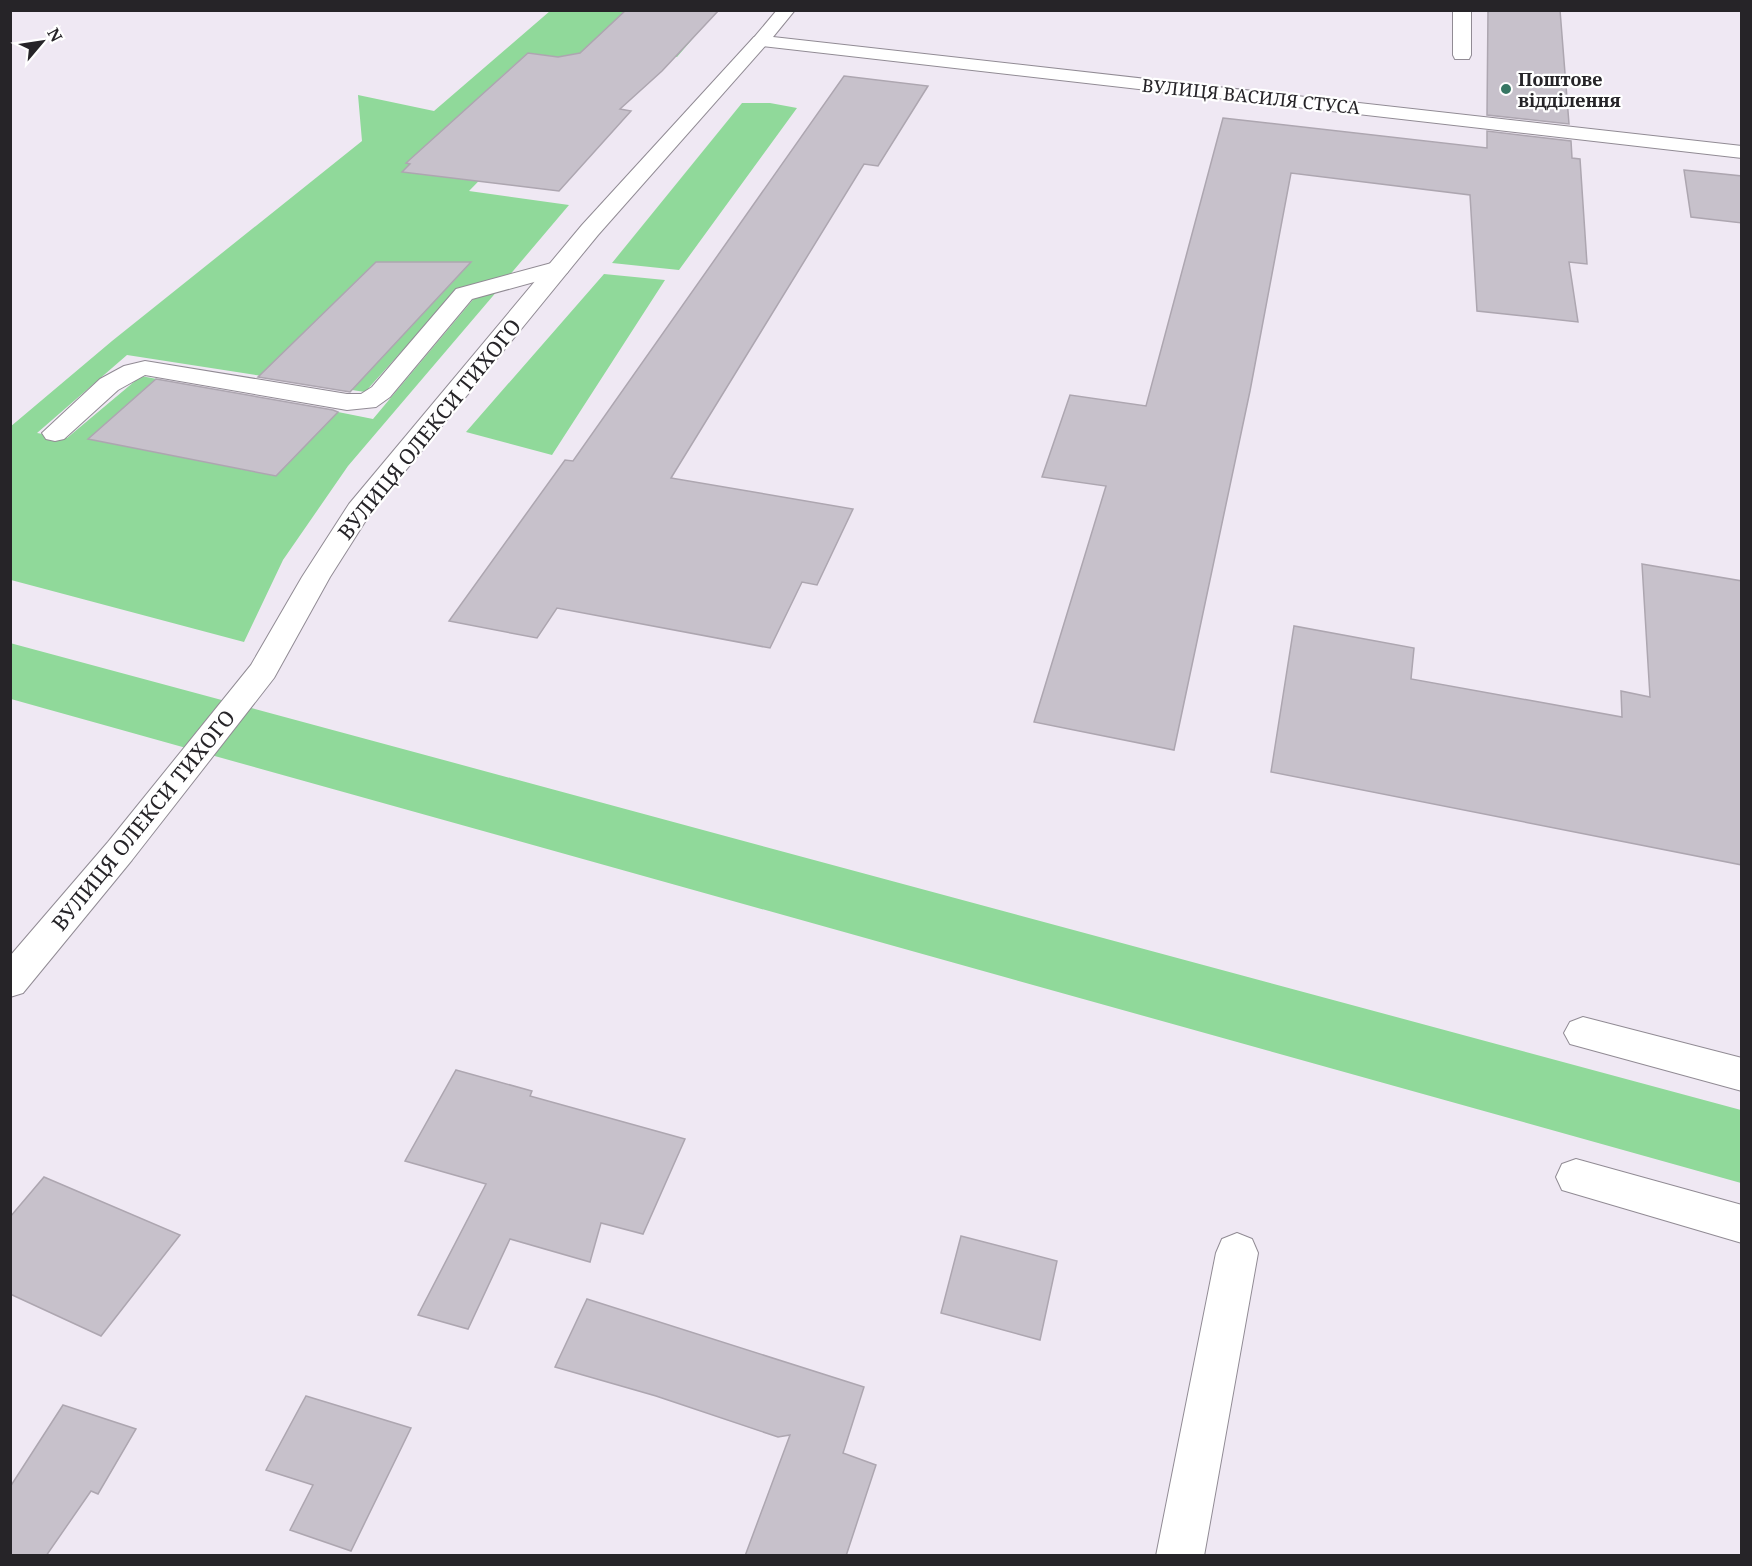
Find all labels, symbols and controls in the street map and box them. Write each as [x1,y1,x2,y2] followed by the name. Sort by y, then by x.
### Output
[12,12,72,72] north arrow
[42,24,68,46] text: N
[1518,67,1621,112] place label: Поштове відділення
[1141,73,1362,119] street label: ВУЛИЦЯ ВАСИЛЯ СТУСА
[1499,82,1513,96] marker: Поштове відділення
[331,313,527,545] street label: ВУЛИЦЯ ОЛЕКСИ ТИХОГО
[45,704,241,936] street label: ВУЛИЦЯ ОЛЕКСИ ТИХОГО

